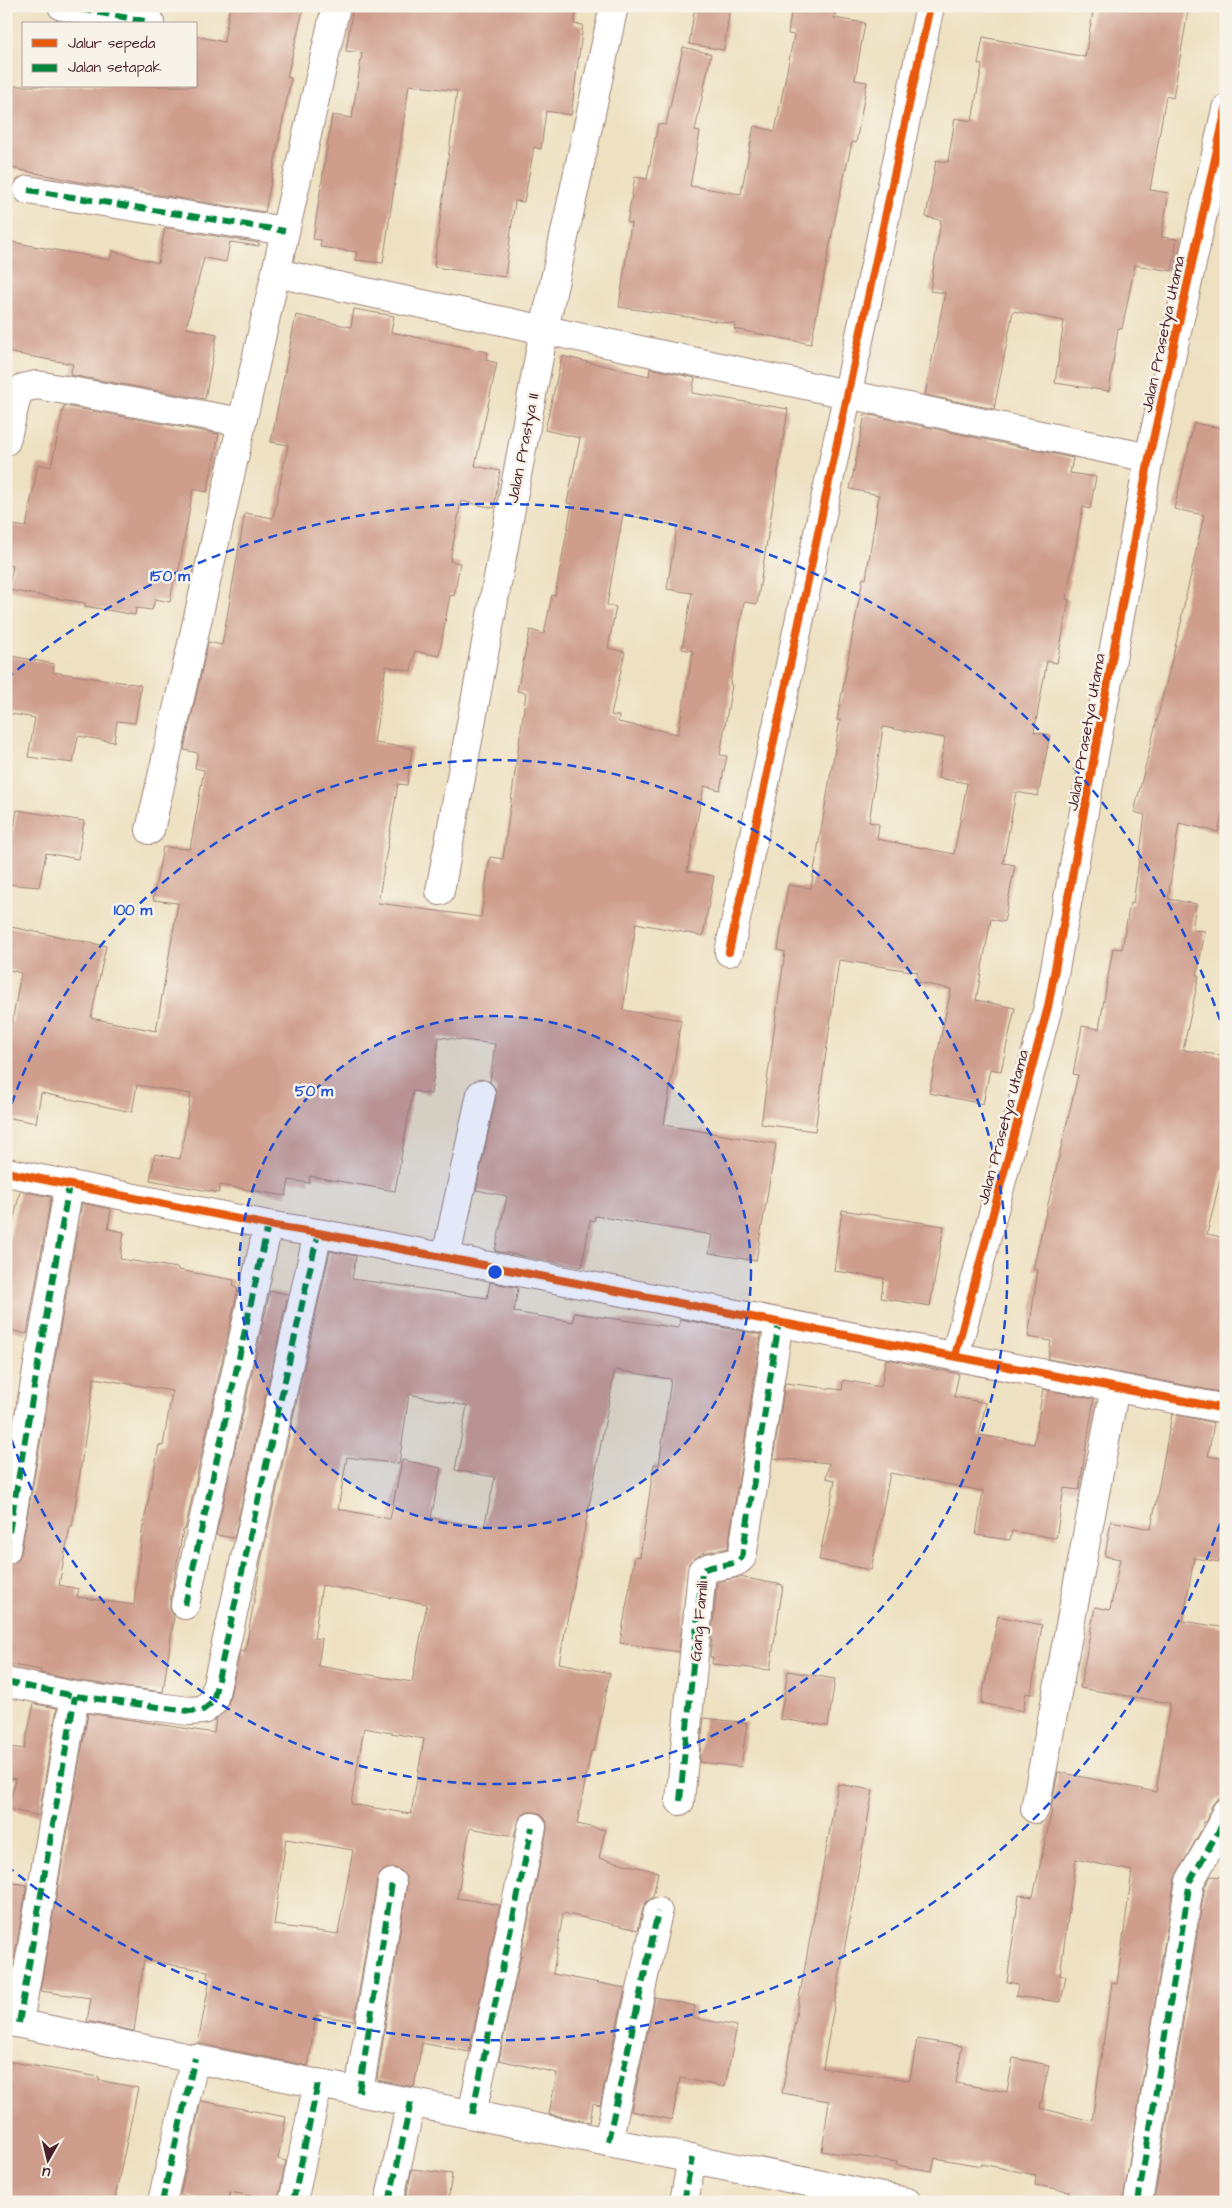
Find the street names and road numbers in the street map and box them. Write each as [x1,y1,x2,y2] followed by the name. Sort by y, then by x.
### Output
[1136,254,1191,415] street label: Jalan Prasetya Utama
[502,391,545,505] street label: Jalan Prastya II
[1061,652,1112,813] street label: Jalan Prasetya Utama
[972,1047,1035,1207] street label: Jalan Prasetya Utama
[685,1579,715,1662] street label: Gang Famili

